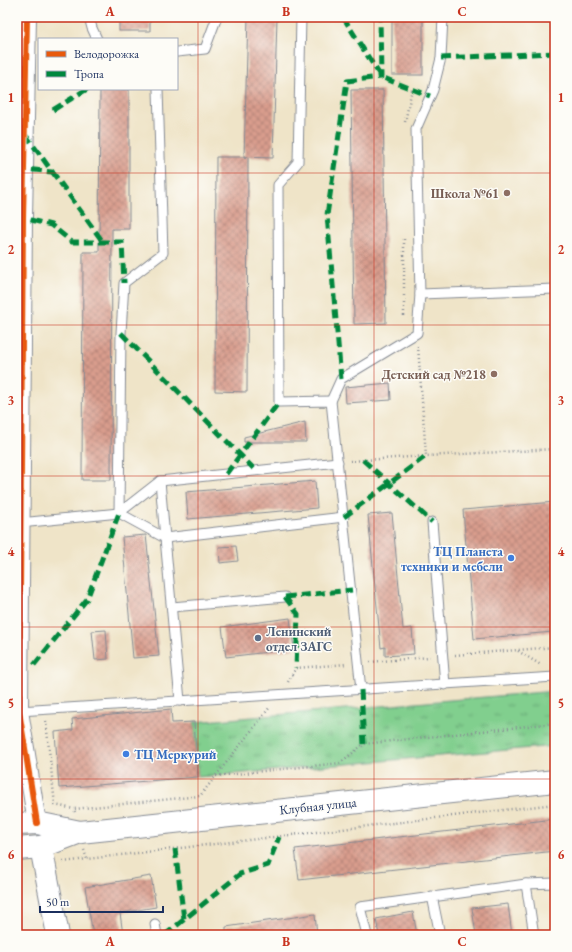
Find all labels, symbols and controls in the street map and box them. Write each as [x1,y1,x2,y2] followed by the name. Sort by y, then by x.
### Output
[104,3,115,20] text: A
[282,3,290,20] text: B
[457,3,467,20] text: C
[38,38,178,90] legend
[74,46,139,62] text: Велодорожка
[74,66,104,82] text: Тропа
[8,89,15,106] text: 1
[558,89,565,106] text: 1
[431,185,499,202] place label: Школа №61
[502,188,512,198] marker: Школа №61
[8,241,15,258] text: 2
[558,241,565,258] text: 2
[381,366,486,383] place label: Детский сад №218
[489,369,499,379] marker: Детский сад №218
[8,392,15,409] text: 3
[558,392,565,409] text: 3
[8,543,15,560] text: 4
[401,543,503,575] place label: ТЦ Планета техники и мебели
[558,543,565,560] text: 4
[506,553,516,563] marker: ТЦ Планета техники и мебели
[266,623,332,655] place label: Ленинский отдел ЗАГС
[253,633,263,643] marker: Ленинский отдел ЗАГС
[8,695,14,712] text: 5
[558,695,564,712] text: 5
[134,746,217,763] place label: ТЦ Меркурий
[121,749,131,759] marker: ТЦ Меркурий
[279,793,358,818] street label: Клубная улица
[8,846,15,863] text: 6
[558,846,565,863] text: 6
[40,888,163,914] scale bar
[46,894,70,910] text: 50 m
[104,933,115,950] text: A
[282,933,290,950] text: B
[457,933,467,950] text: C

